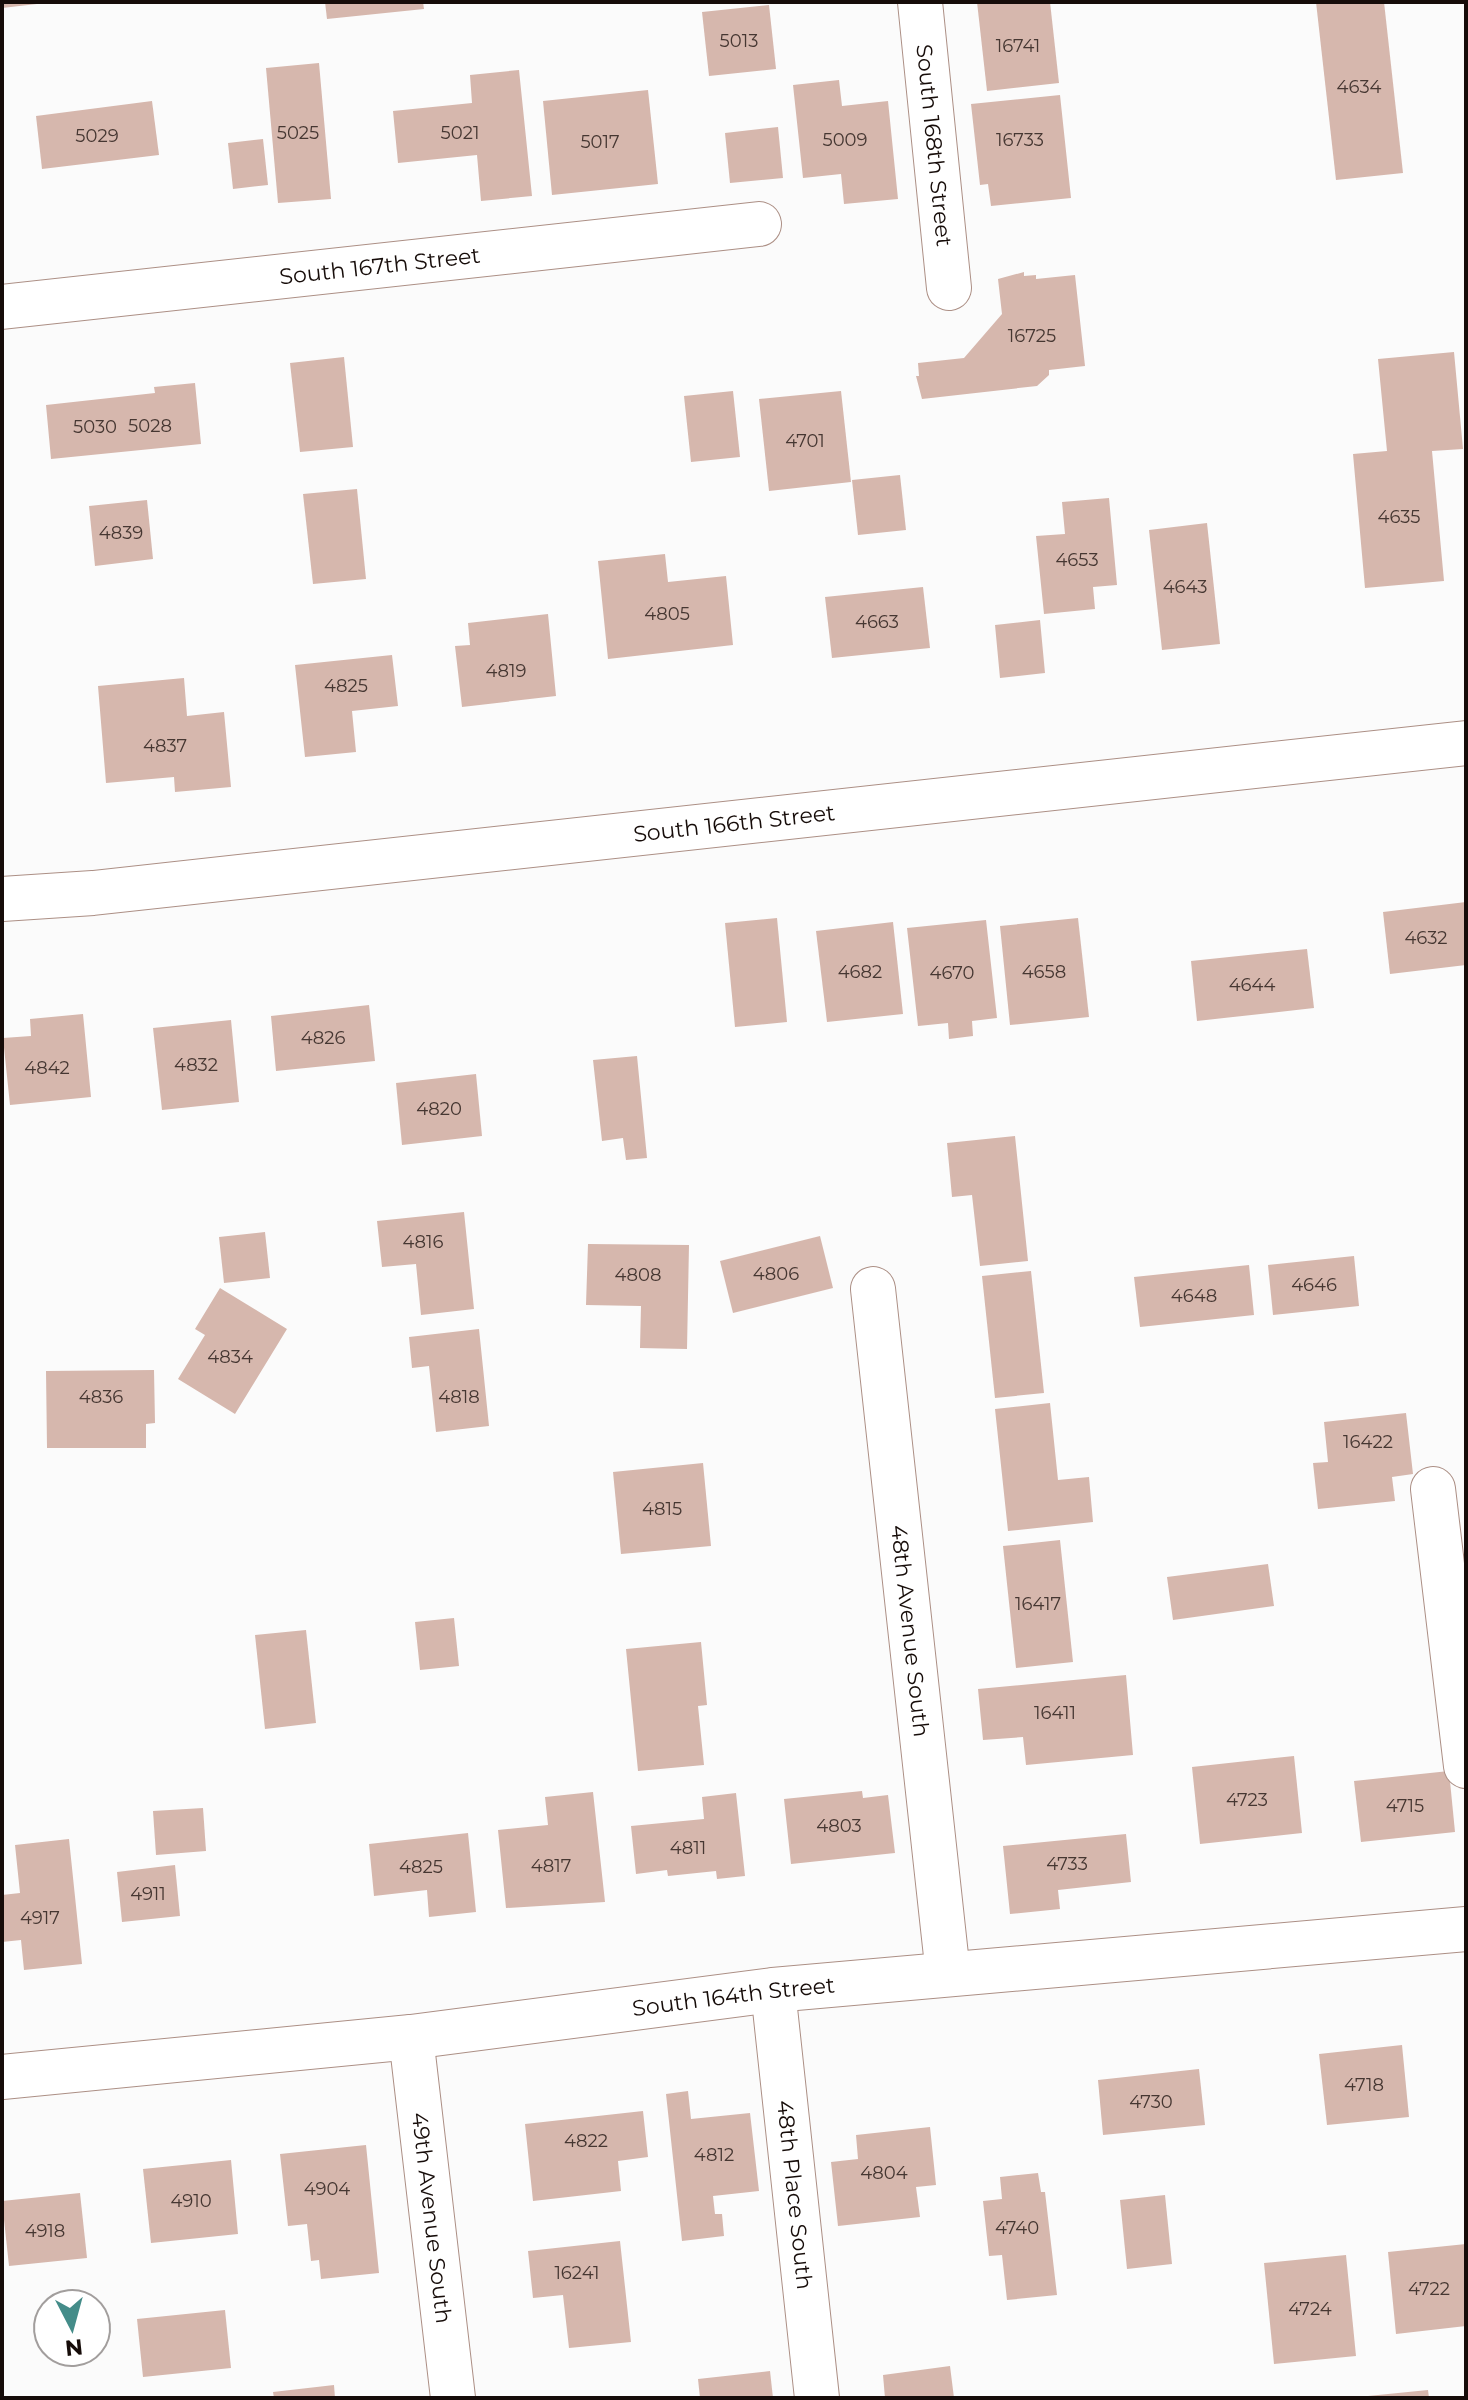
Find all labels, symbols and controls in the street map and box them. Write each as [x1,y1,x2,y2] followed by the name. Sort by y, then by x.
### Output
[720,30,758,52] house number: 5013
[996,35,1040,57] house number: 16741
[911,43,958,248] street label: South 168th Street
[1337,76,1382,98] house number: 4634
[277,122,319,144] house number: 5025
[441,122,479,144] house number: 5021
[75,125,119,147] house number: 5029
[823,129,868,151] house number: 5009
[996,129,1044,151] house number: 16733
[580,131,620,153] house number: 5017
[278,241,481,290] street label: South 167th Street
[1008,325,1056,347] house number: 16725
[128,415,172,437] house number: 5028
[73,416,117,438] house number: 5030
[785,430,825,452] house number: 4701
[1377,506,1421,528] house number: 4635
[99,522,143,544] house number: 4839
[1055,549,1099,571] house number: 4653
[1163,576,1207,598] house number: 4643
[644,603,690,625] house number: 4805
[855,611,899,633] house number: 4663
[485,660,527,682] house number: 4819
[324,675,368,697] house number: 4825
[143,735,187,757] house number: 4837
[632,799,836,847] street label: South 166th Street
[1404,927,1448,949] house number: 4632
[838,961,882,983] house number: 4682
[1022,961,1066,983] house number: 4658
[930,962,974,984] house number: 4670
[1229,974,1275,996] house number: 4644
[301,1027,345,1049] house number: 4826
[174,1054,218,1076] house number: 4832
[24,1057,70,1079] house number: 4842
[416,1098,462,1120] house number: 4820
[402,1231,444,1253] house number: 4816
[753,1263,799,1285] house number: 4806
[615,1264,661,1286] house number: 4808
[1291,1274,1337,1296] house number: 4646
[1171,1285,1217,1307] house number: 4648
[207,1346,253,1368] house number: 4834
[79,1386,123,1408] house number: 4836
[438,1386,480,1408] house number: 4818
[1343,1431,1393,1453] house number: 16422
[642,1498,682,1520] house number: 4815
[885,1524,935,1738] street label: 48th Avenue South
[1015,1593,1061,1615] house number: 16417
[1034,1702,1076,1724] house number: 16411
[1226,1789,1268,1811] house number: 4723
[1386,1795,1424,1817] house number: 4715
[816,1815,862,1837] house number: 4803
[670,1837,706,1859] house number: 4811
[1046,1853,1088,1875] house number: 4733
[531,1855,571,1877] house number: 4817
[399,1856,443,1878] house number: 4825
[130,1883,166,1905] house number: 4911
[20,1907,60,1929] house number: 4917
[631,1971,836,2022] street label: South 164th Street
[1344,2074,1384,2096] house number: 4718
[1129,2091,1173,2113] house number: 4730
[771,2099,819,2291] street label: 48th Place South
[406,2111,458,2325] street label: 49th Avenue South
[564,2130,608,2152] house number: 4822
[694,2144,734,2166] house number: 4812
[860,2162,908,2184] house number: 4804
[304,2178,350,2200] house number: 4904
[170,2190,212,2212] house number: 4910
[995,2217,1039,2239] house number: 4740
[25,2220,65,2242] house number: 4918
[554,2262,600,2284] house number: 16241
[1408,2278,1450,2300] house number: 4722
[32,2288,112,2368] north arrow
[1288,2298,1332,2320] house number: 4724
[64,2333,84,2362] text: N

